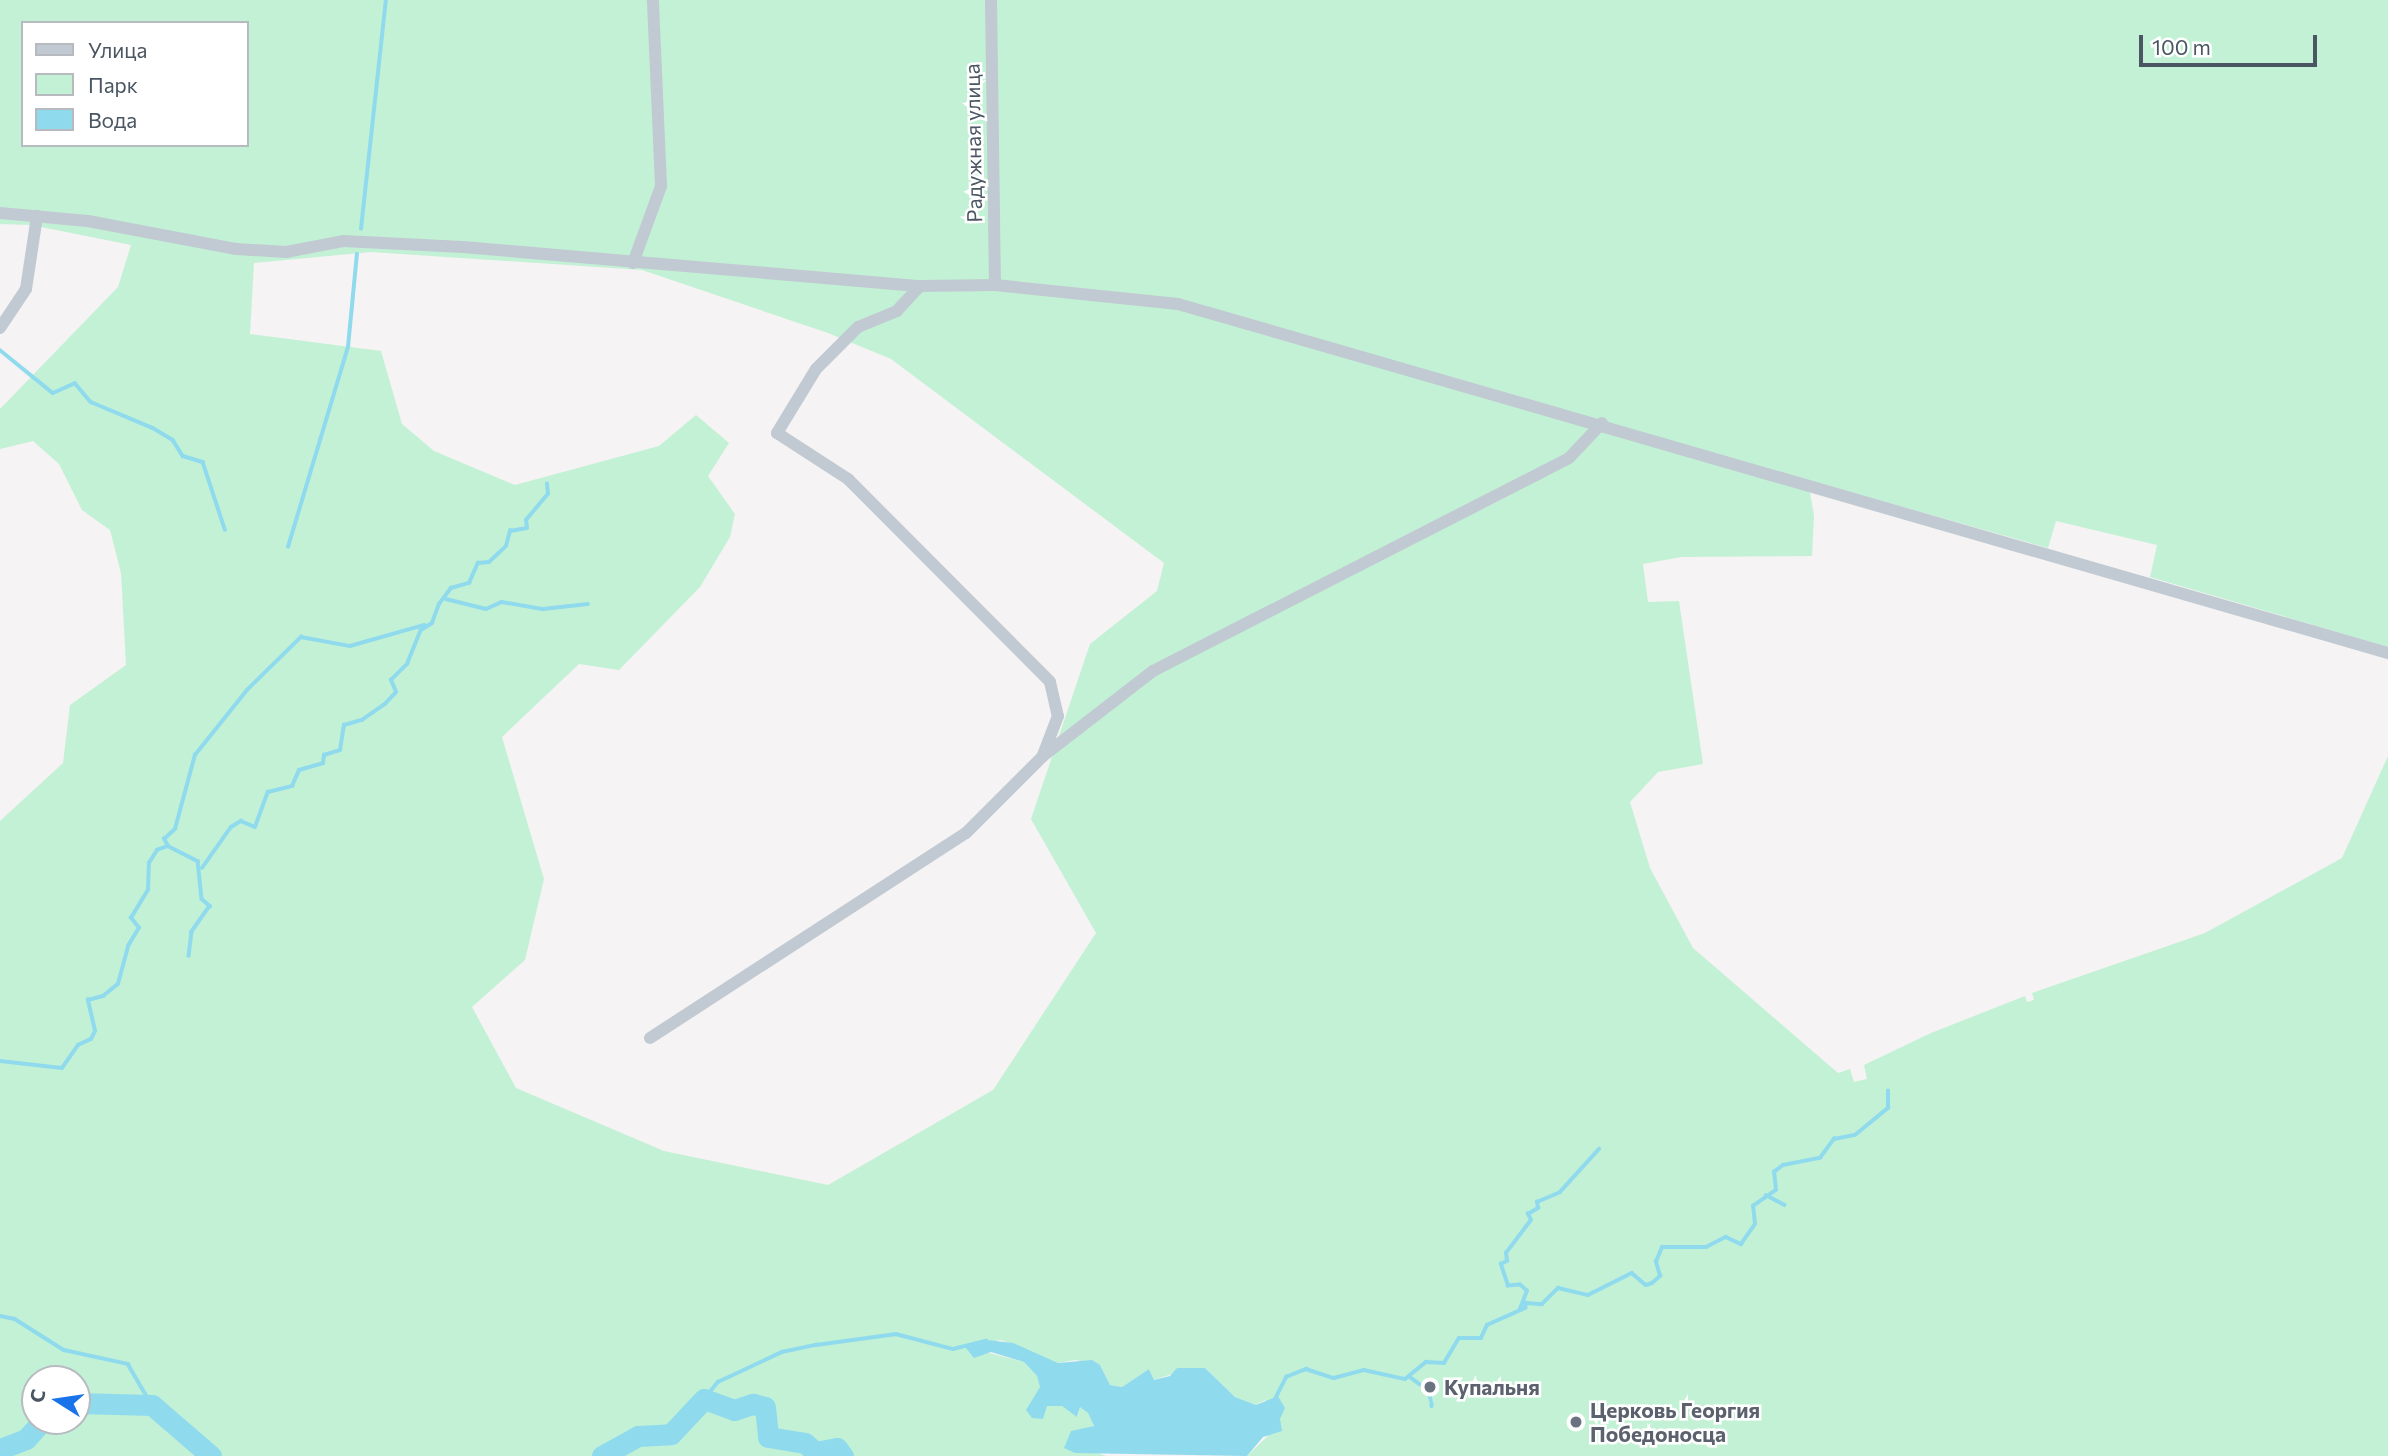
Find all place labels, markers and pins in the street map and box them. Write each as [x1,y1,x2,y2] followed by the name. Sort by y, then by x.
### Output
[1444,1374,1540,1400] place label: Купальня
[1422,1379,1438,1395] marker: Купальня
[1590,1397,1760,1447] place label: Церковь Георгия Победоносца
[1568,1414,1584,1430] marker: Церковь Георгия Победоносца

